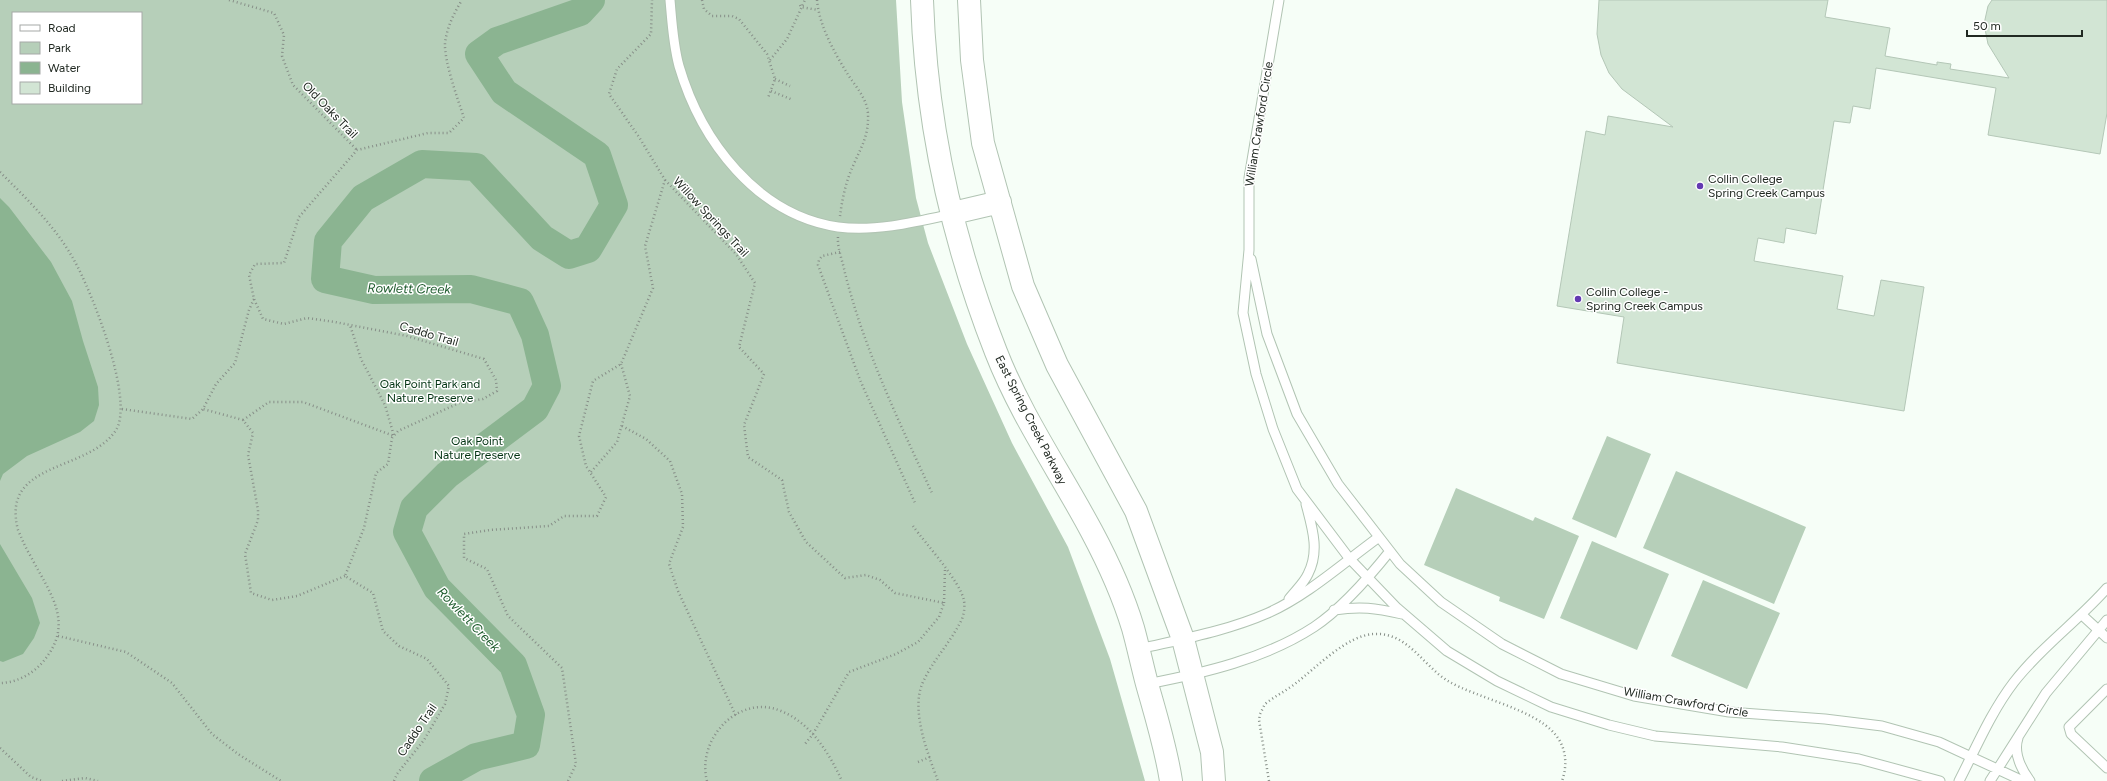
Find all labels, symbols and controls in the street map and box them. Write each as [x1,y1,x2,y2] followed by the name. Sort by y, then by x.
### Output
[12,12,142,104] legend
[1967,12,2082,38] scale bar
[1973,19,2001,33] text: 50 m
[48,21,76,35] text: Road
[48,41,71,55] text: Park
[1242,60,1276,188] street label: William Crawford Circle
[48,61,80,75] text: Water
[299,79,361,141] street label: Old Oaks Trail
[48,81,91,95] text: Building
[1708,172,1825,200] place label: Collin College Spring Creek Campus
[670,174,752,260] street label: Willow Springs Trail
[1695,181,1705,191] marker: Collin College Spring Creek Campus
[367,280,451,297] water label: Rowlett Creek
[1586,285,1703,313] place label: Collin College - Spring Creek Campus
[1573,294,1583,304] marker: Collin College - Spring Creek Campus
[398,319,460,349] street label: Caddo Trail
[992,353,1070,488] street label: East Spring Creek Parkway
[380,377,480,405] park label: Oak Point Park and Nature Preserve
[434,434,521,462] park label: Oak Point Nature Preserve
[434,584,503,655] water label: Rowlett Creek
[1623,684,1750,720] street label: William Crawford Circle
[394,701,440,759] street label: Caddo Trail

